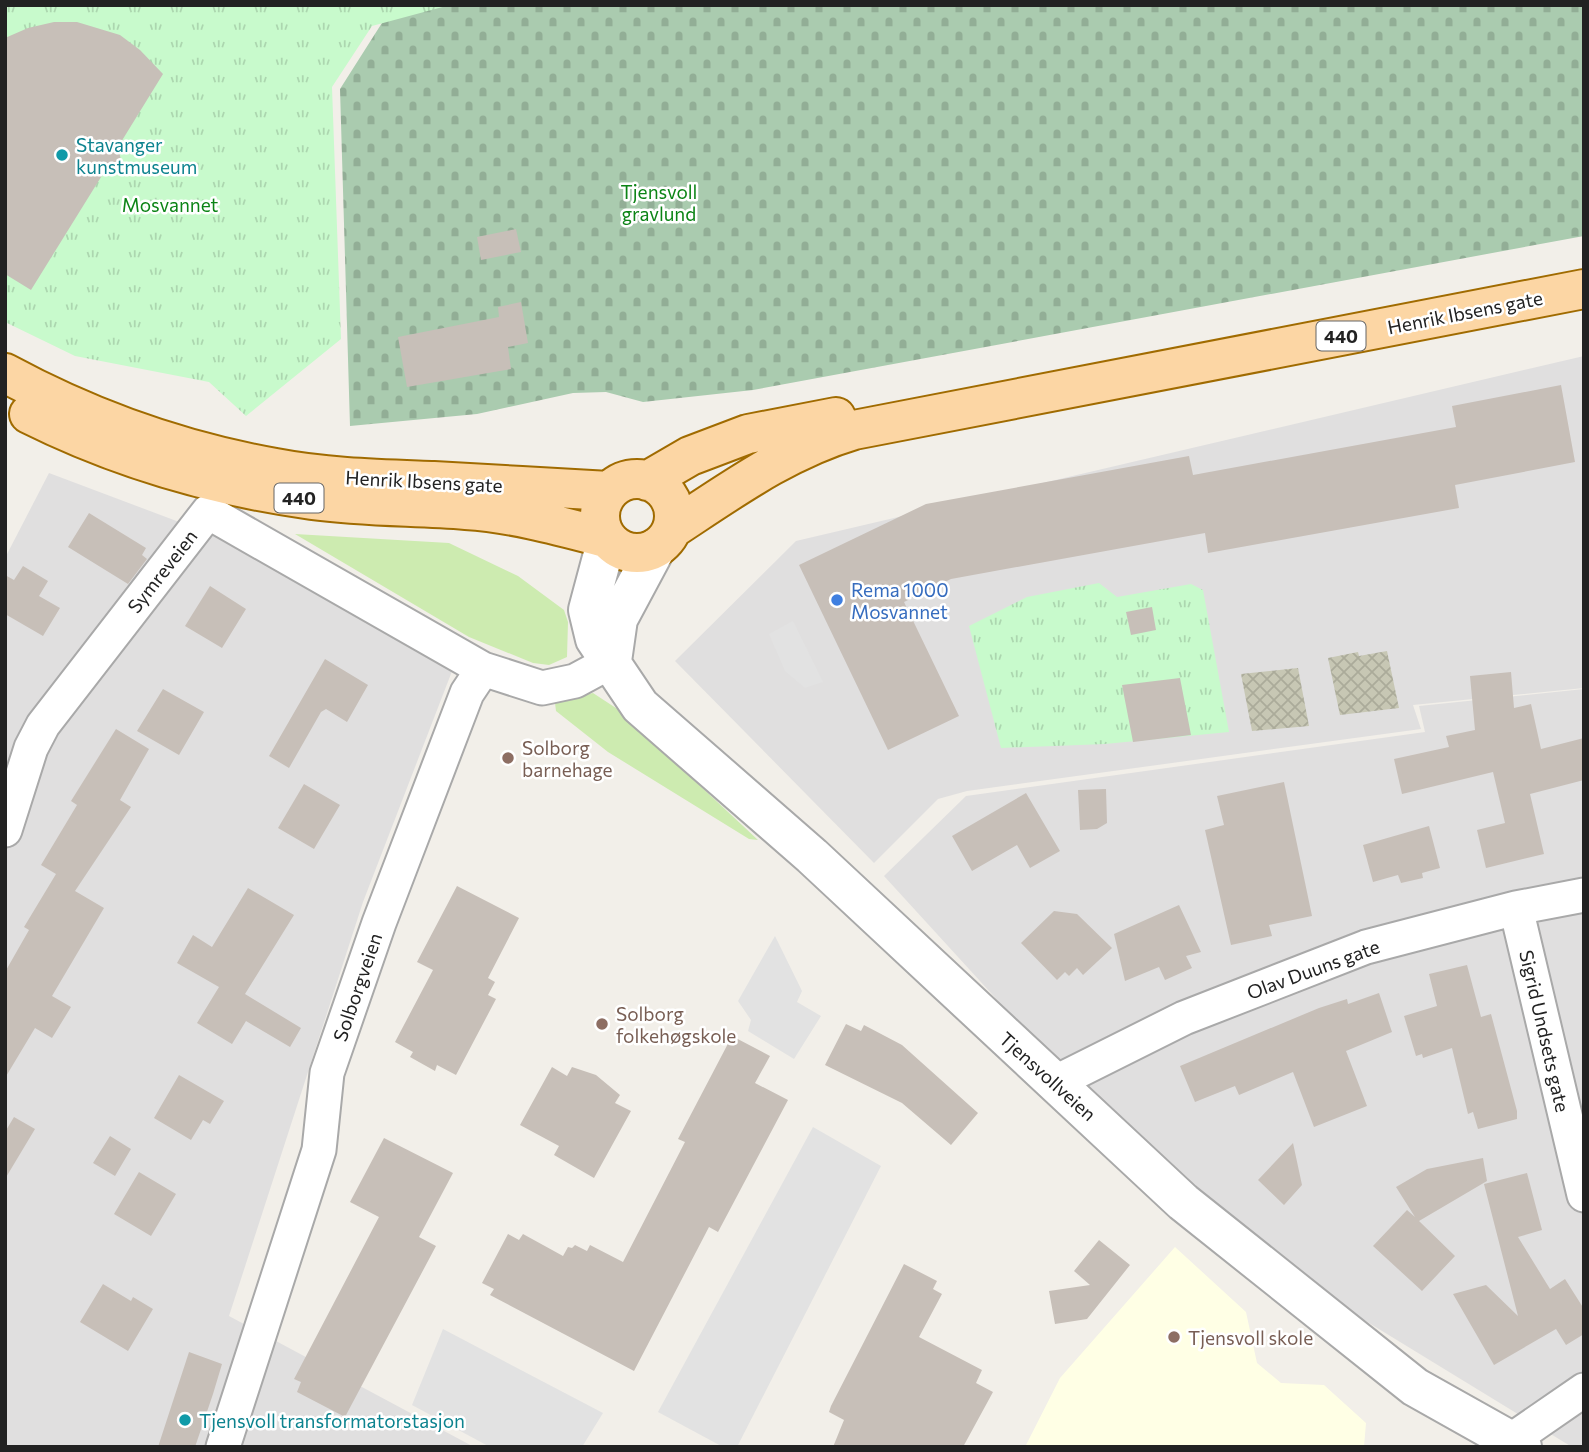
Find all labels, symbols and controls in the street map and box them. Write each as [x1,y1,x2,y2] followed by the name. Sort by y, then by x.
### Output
[76,133,197,178] place label: Stavanger kunstmuseum
[54,147,70,163] marker: Stavanger kunstmuseum
[621,180,697,225] park label: Tjensvoll gravlund
[122,193,219,216] park label: Mosvannet
[1385,286,1545,338] street label: Henrik Ibsens gate
[1316,322,1366,350] road number: 440
[345,465,503,497] street label: Henrik Ibsens gate
[274,484,324,512] road number: 440
[122,525,202,617] street label: Symreveien
[851,578,949,623] place label: Rema 1000 Mosvannet
[829,592,845,608] marker: Rema 1000 Mosvannet
[522,736,613,781] place label: Solborg barnehage
[500,750,516,766] marker: Solborg barnehage
[328,930,386,1044] street label: Solborgveien
[1243,934,1383,1004] street label: Olav Duuns gate
[1515,948,1575,1114] street label: Sigrid Undsets gate
[616,1002,736,1047] place label: Solborg folkehøgskole
[594,1016,610,1032] marker: Solborg folkehøgskole
[995,1027,1101,1125] street label: Tjensvollveien
[1188,1326,1313,1349] place label: Tjensvoll skole
[1166,1329,1182,1345] marker: Tjensvoll skole
[199,1409,465,1432] place label: Tjensvoll transformatorstasjon
[177,1412,193,1428] marker: Tjensvoll transformatorstasjon

